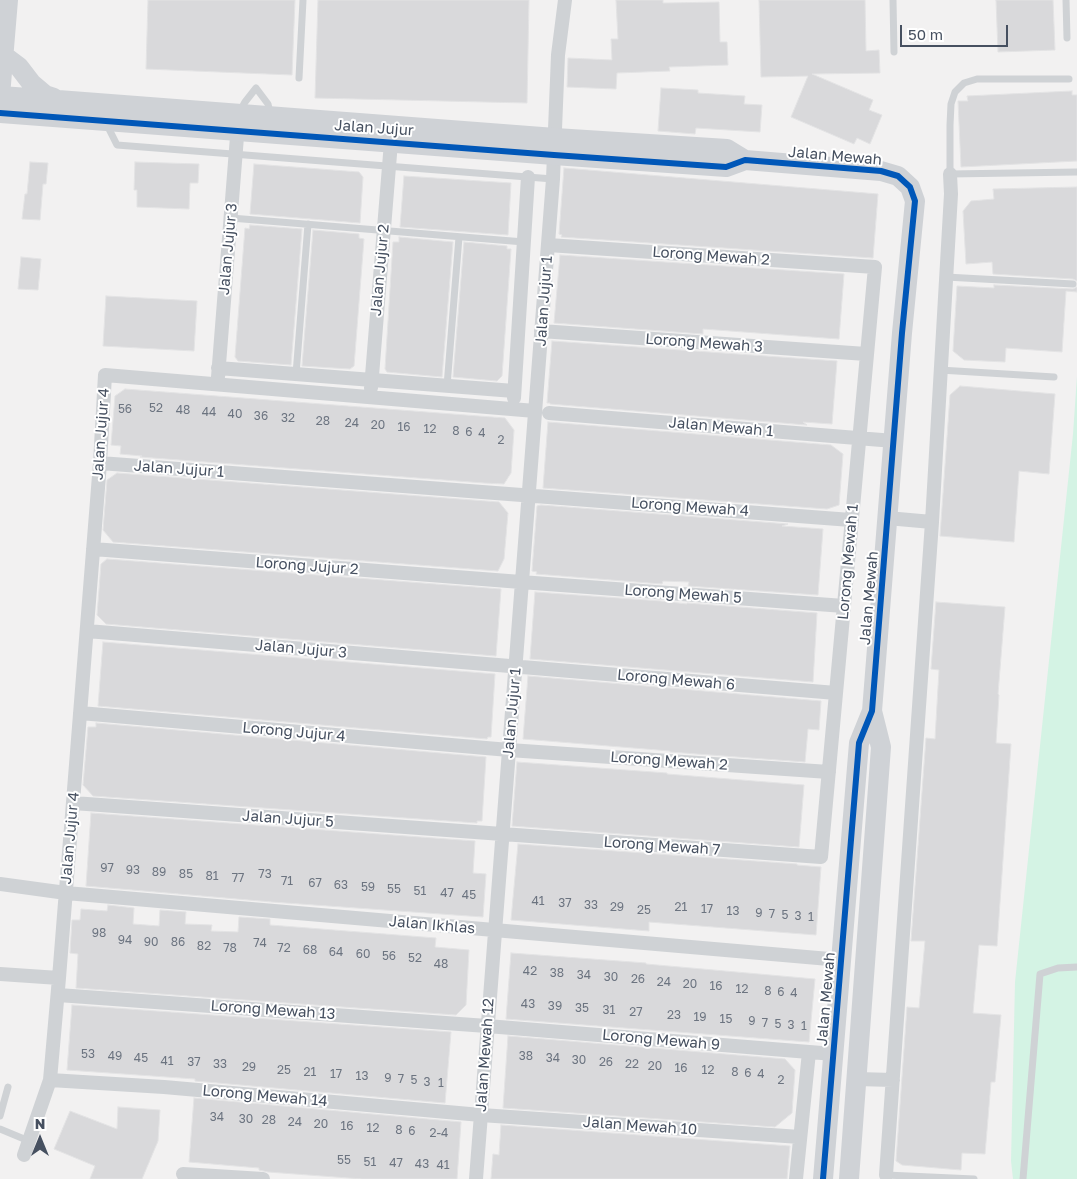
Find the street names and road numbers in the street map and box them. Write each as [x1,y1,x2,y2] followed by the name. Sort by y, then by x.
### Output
[334,116,414,140] street label: Jalan Jujur
[787,143,883,169] street label: Jalan Mewah
[215,202,241,296] street label: Jalan Jujur 3
[367,223,393,317] street label: Jalan Jujur 2
[652,243,770,269] street label: Lorong Mewah 2
[532,255,556,347] street label: Jalan Jujur 1
[645,330,763,356] street label: Lorong Mewah 3
[89,387,113,481] street label: Jalan Jujur 4
[668,413,774,441] street label: Jalan Mewah 1
[133,457,225,481] street label: Jalan Jujur 1
[630,494,750,520] street label: Lorong Mewah 4
[834,503,862,621] street label: Lorong Mewah 1
[856,550,882,646] street label: Jalan Mewah
[255,553,359,579] street label: Lorong Jujur 2
[624,581,742,607] street label: Lorong Mewah 5
[254,636,348,662] street label: Jalan Jujur 3
[616,666,736,694] street label: Lorong Mewah 6
[499,667,525,759] street label: Jalan Jujur 1
[242,719,346,745] street label: Lorong Jujur 4
[610,748,728,774] street label: Lorong Mewah 2
[57,791,83,885] street label: Jalan Jujur 4
[242,807,334,831] street label: Jalan Jujur 5
[603,833,721,859] street label: Lorong Mewah 7
[388,912,476,938] street label: Jalan Ikhlas
[813,951,839,1047] street label: Jalan Mewah
[210,997,336,1023] street label: Lorong Mewah 13
[472,998,498,1112] street label: Jalan Mewah 12
[601,1026,721,1054] street label: Lorong Mewah 9
[202,1082,328,1110] street label: Lorong Mewah 14
[582,1113,698,1139] street label: Jalan Mewah 10

